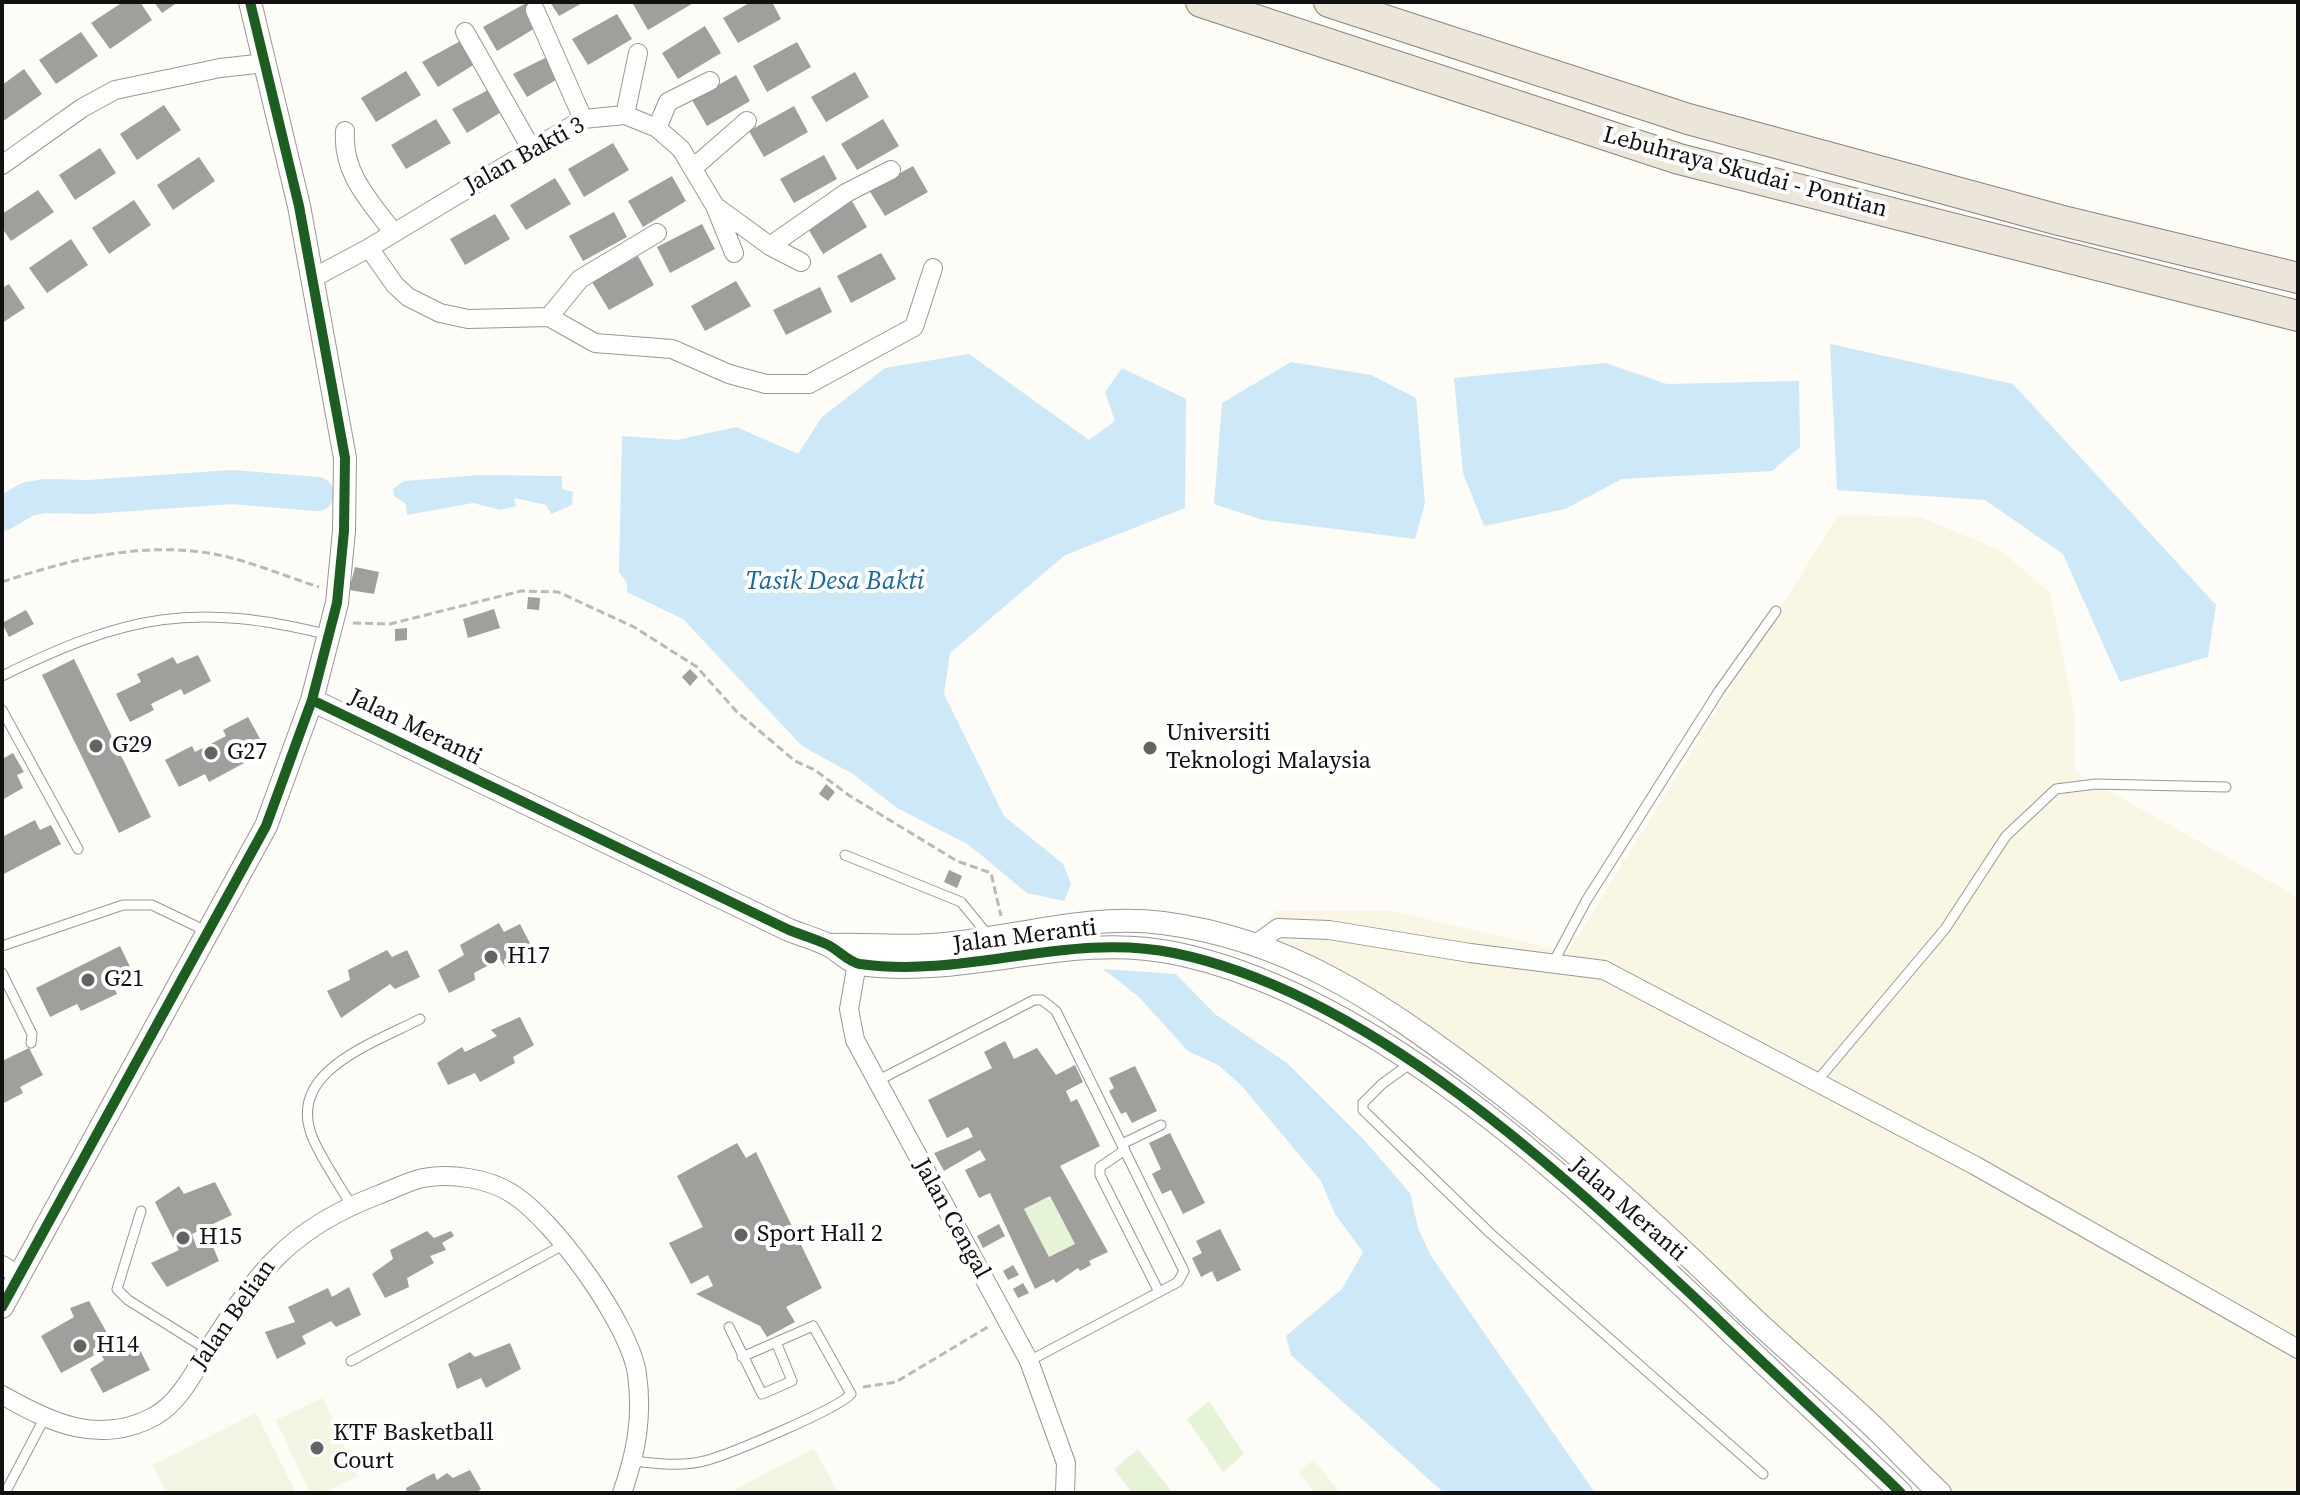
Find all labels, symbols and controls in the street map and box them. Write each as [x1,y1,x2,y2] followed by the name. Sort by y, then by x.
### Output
[460,111,590,201] street label: Jalan Bakti 3
[1600,121,1890,225] street label: Lebuhraya Skudai - Pontian
[746,566,924,598] water label: Tasik Desa Bakti
[344,683,486,773] street label: Jalan Meranti
[1166,720,1371,776] place label: Universiti Teknologi Malaysia
[112,732,152,760] place label: G29
[87,737,105,755] marker: G29
[227,739,267,767] place label: G27
[1141,739,1159,757] marker: Universiti Teknologi Malaysia
[202,744,220,762] marker: G27
[952,914,1098,960] street label: Jalan Meranti
[507,943,550,971] place label: H17
[482,948,500,966] marker: H17
[104,966,144,994] place label: G21
[79,971,97,989] marker: G21
[1564,1152,1692,1268] street label: Jalan Meranti
[906,1154,996,1284] street label: Jalan Cengal
[757,1221,883,1249] place label: Sport Hall 2
[199,1224,242,1252] place label: H15
[732,1226,750,1244] marker: Sport Hall 2
[174,1229,192,1247] marker: H15
[186,1254,282,1376] street label: Jalan Belian
[96,1332,139,1360] place label: H14
[71,1337,89,1355] marker: H14
[333,1420,494,1476] place label: KTF Basketball Court
[308,1439,326,1457] marker: KTF Basketball Court

